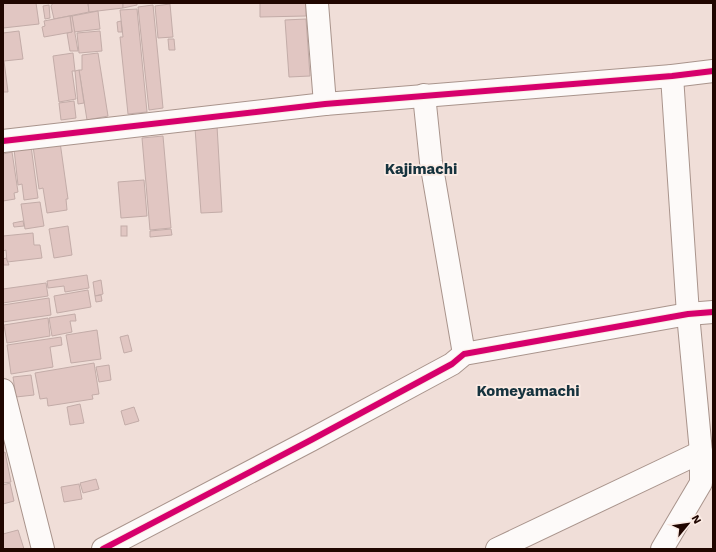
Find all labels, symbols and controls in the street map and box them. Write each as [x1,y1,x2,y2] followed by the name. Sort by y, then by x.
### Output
[385,160,457,178] district label: Kajimachi
[476,382,580,400] district label: Komeyamachi
[668,504,708,544] north arrow
[689,513,704,526] text: N

